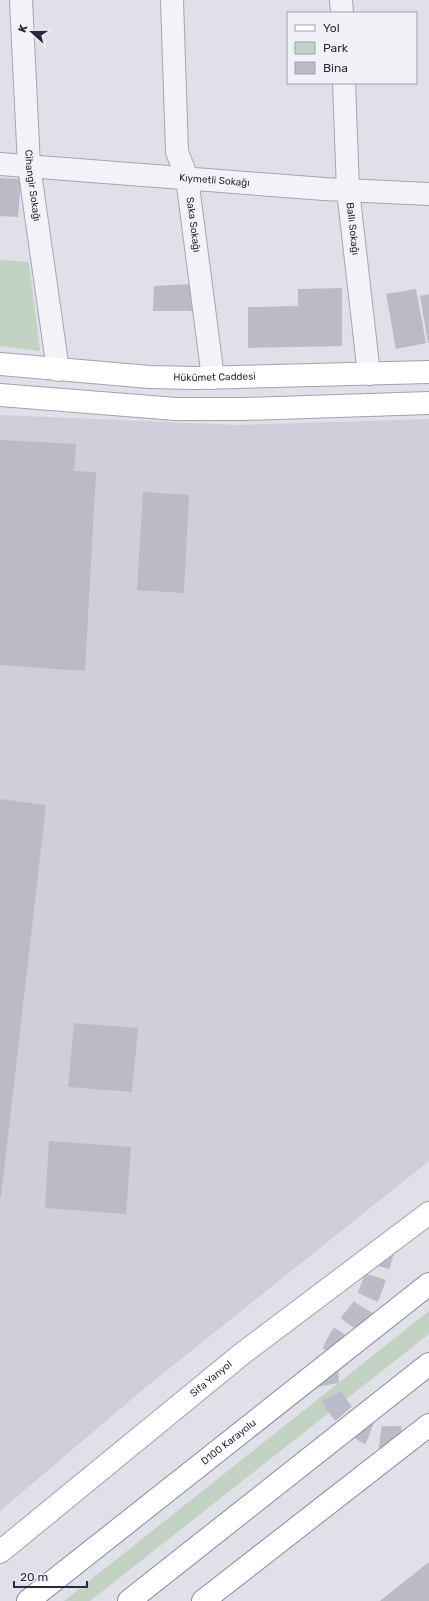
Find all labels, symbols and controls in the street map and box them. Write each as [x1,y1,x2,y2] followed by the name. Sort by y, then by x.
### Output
[12,12,52,52] north arrow
[287,12,417,84] legend
[323,21,340,35] text: Yol
[16,22,31,34] text: K
[323,41,349,55] text: Park
[323,61,348,75] text: Bina
[22,149,43,222] street label: Cihangir Sokağı
[179,172,250,189] street label: Kıymetli Sokağı
[184,196,203,253] street label: Saka Sokağı
[343,202,361,256] street label: Ballı Sokağı
[173,370,256,384] street label: Hükümet Caddesi
[188,1358,235,1400] street label: Sifa Yanyol
[199,1417,259,1468] street label: D100 Karayolu
[14,1563,87,1589] scale bar
[20,1570,48,1584] text: 20 m

